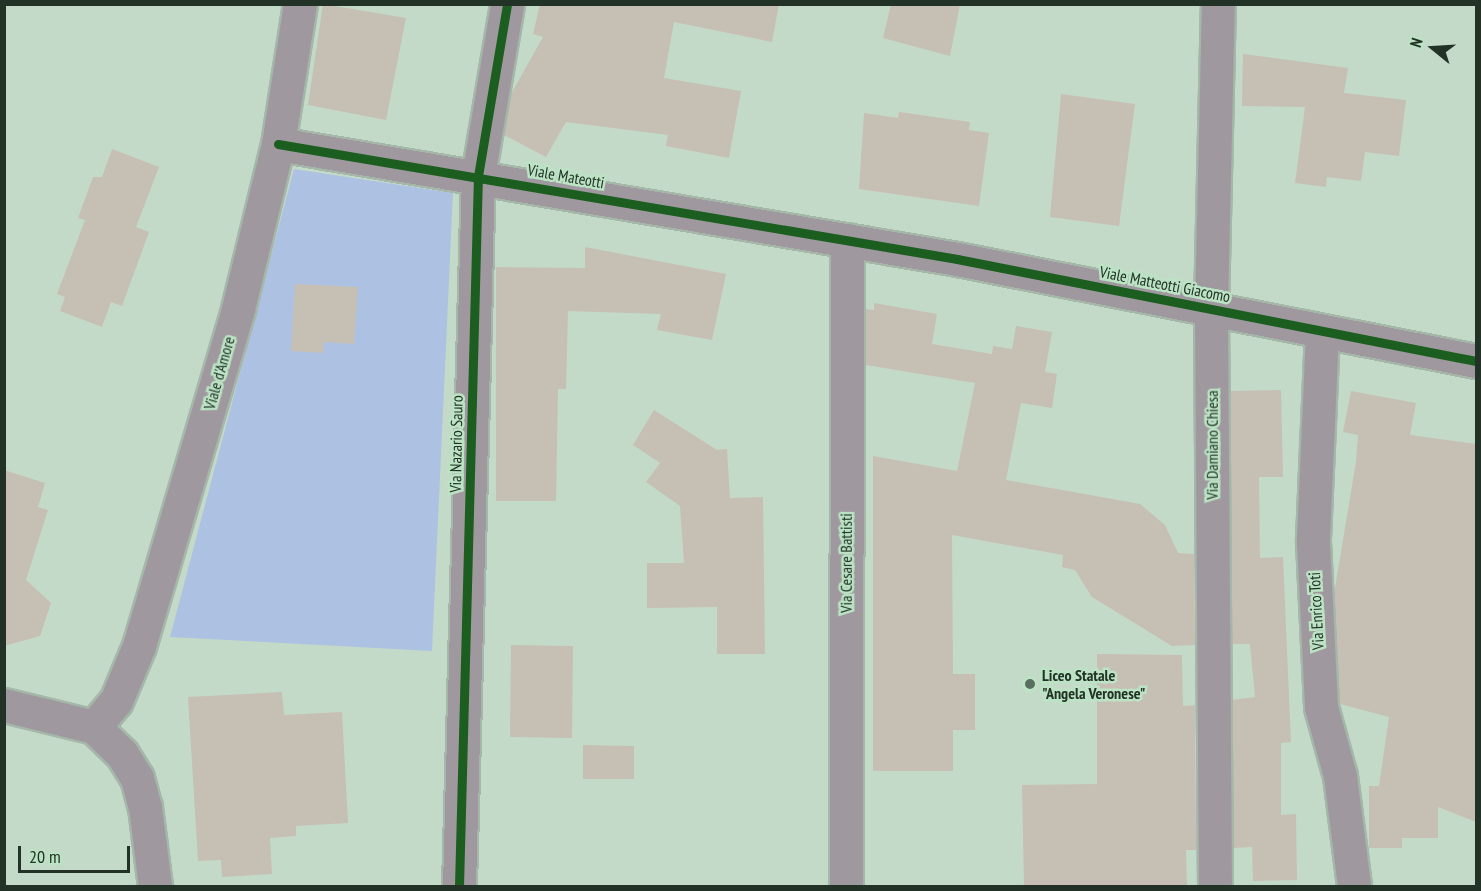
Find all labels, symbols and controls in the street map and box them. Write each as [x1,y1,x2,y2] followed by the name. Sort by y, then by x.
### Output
[1403,18,1463,78] north arrow
[1405,35,1427,50] text: N
[526,160,606,192] street label: Viale Mateotti
[1098,262,1232,306] street label: Viale Matteotti Giacomo
[199,334,239,412] street label: Viale d'Amore
[1202,390,1222,500] street label: Via Damiano Chiesa
[446,395,466,493] street label: Via Nazario Sauro
[836,513,856,613] street label: Via Cesare Battisti
[1304,571,1328,651] street label: Via Enrico Toti
[1042,665,1146,703] place label: Liceo Statale "Angela Veronese"
[1023,677,1037,691] marker: Liceo Statale "Angela Veronese"
[21,834,134,872] scale bar
[29,845,61,868] text: 20 m

